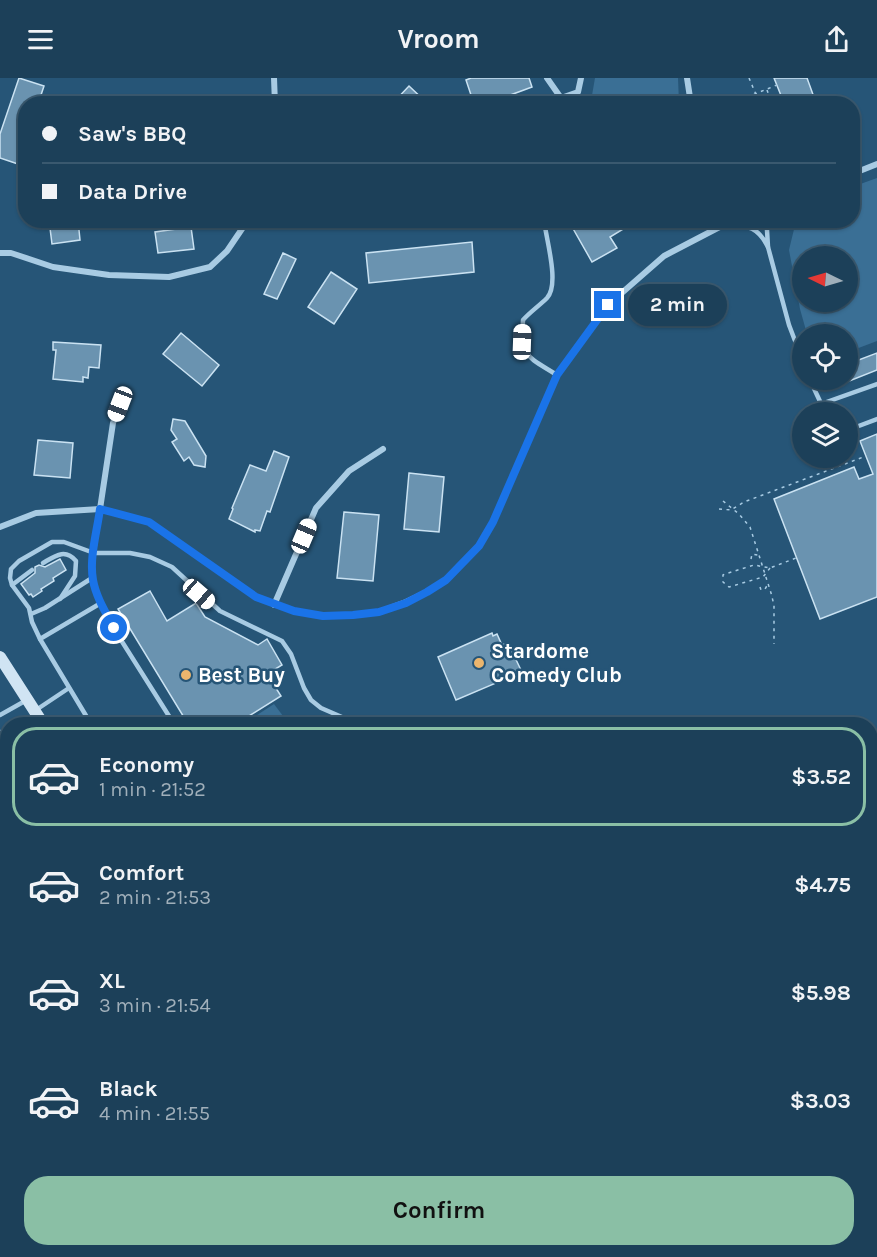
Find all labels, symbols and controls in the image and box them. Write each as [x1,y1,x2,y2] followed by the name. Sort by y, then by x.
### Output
[24,23,57,56] icon: menu
[397,23,480,55] text: Vroom
[820,23,853,56] icon: share
[78,121,186,147] text: Saw's BBQ
[78,179,187,205] text: Data Drive
[792,246,858,312] north arrow
[792,246,858,468] map controls
[629,284,728,326] callout: 2 min
[594,291,621,318] route end
[650,293,705,316] text: 2 min
[512,324,532,360] car
[792,324,858,390] button: locate
[105,384,135,424] car
[792,402,858,468] button: layers
[289,516,319,556] car
[180,575,218,613] car
[100,614,127,641] route start
[491,639,622,687] place label: Stardome Comedy Club
[472,656,486,670] marker: Stardome Comedy Club
[198,663,285,687] place label: Best Buy
[179,668,193,682] marker: Best Buy
[27,750,81,804] icon: car
[99,752,194,778] text: Economy
[791,764,851,790] text: $3.52
[99,778,206,801] text: 1 min · 21:52
[27,858,81,912] icon: car
[99,860,184,886] text: Comfort
[794,872,851,898] text: $4.75
[99,886,211,909] text: 2 min · 21:53
[27,966,81,1020] icon: car
[99,968,125,994] text: XL
[791,980,851,1006] text: $5.98
[99,994,211,1017] text: 3 min · 21:54
[27,1074,81,1128] icon: car
[99,1076,158,1102] text: Black
[790,1088,851,1114] text: $3.03
[99,1102,210,1125] text: 4 min · 21:55
[24,1176,854,1245] button: Confirm

